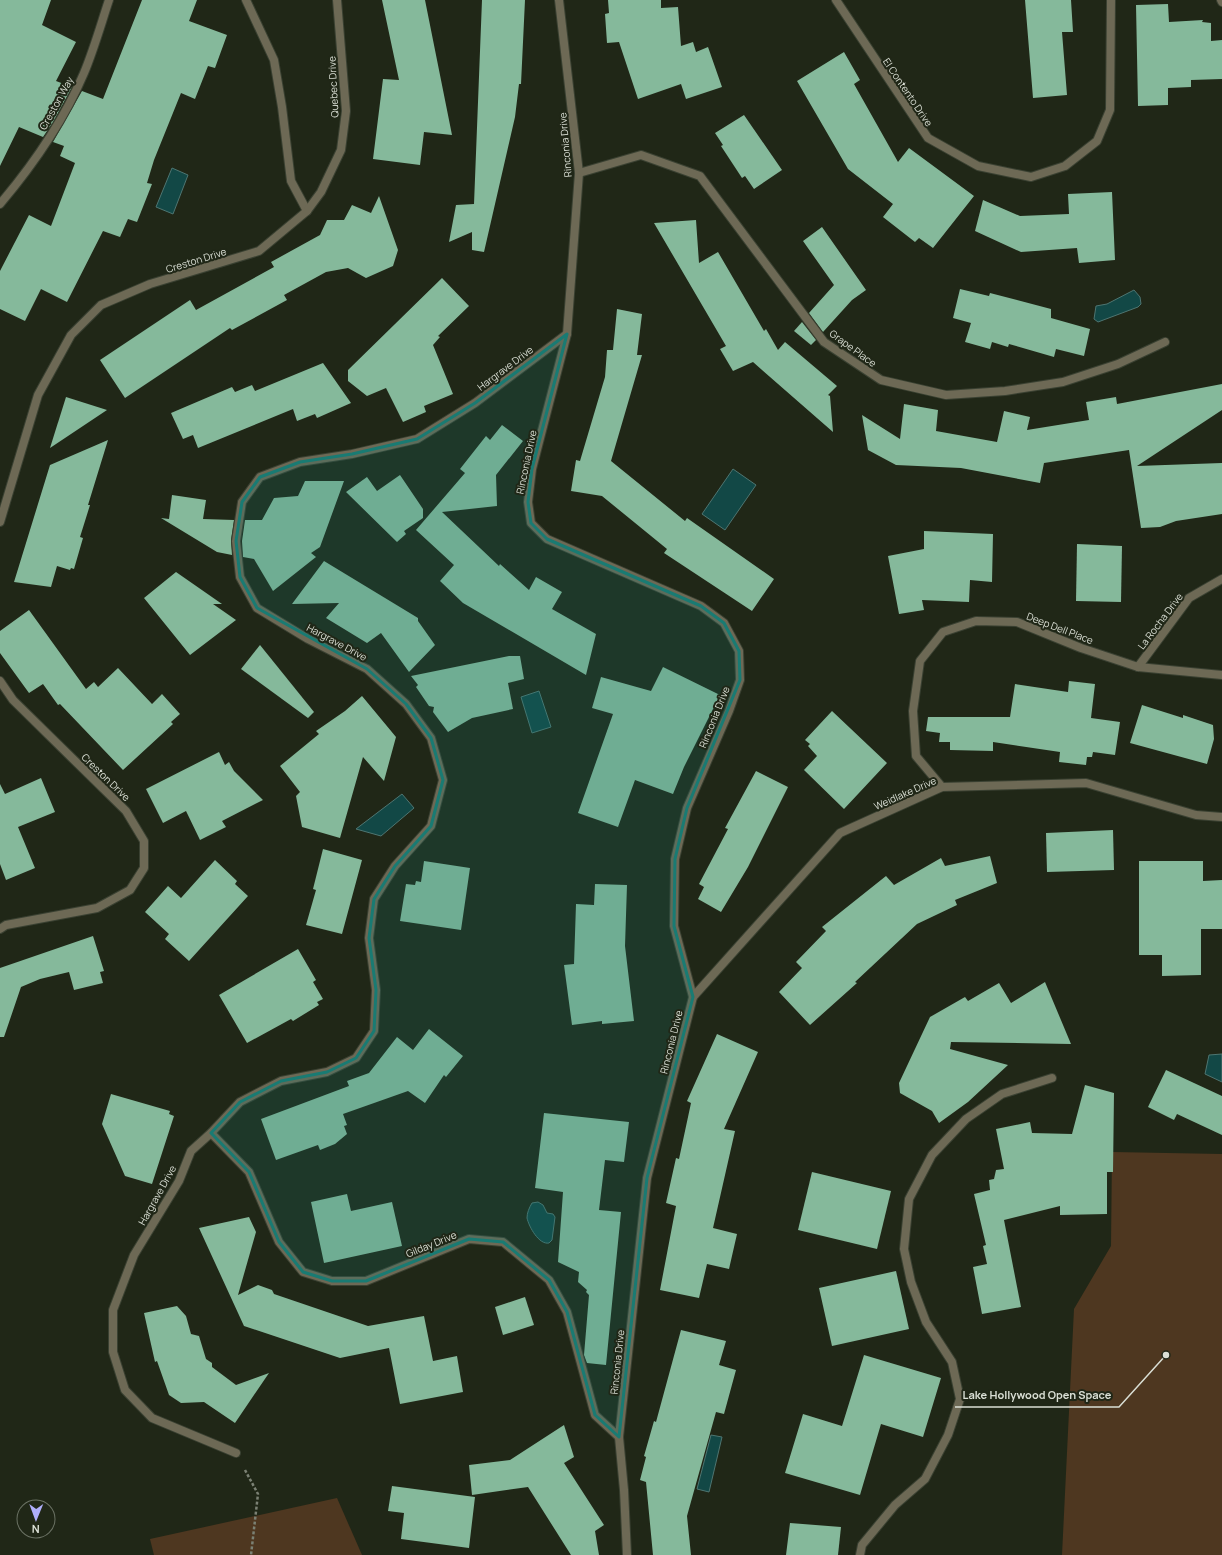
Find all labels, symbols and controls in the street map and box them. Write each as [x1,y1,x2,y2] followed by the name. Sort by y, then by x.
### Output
[880,55,936,129] street label: El Contento Drive
[324,56,342,118] street label: Quebec Drive
[36,73,77,132] street label: Creston Way
[555,112,575,178] street label: Rinconia Drive
[164,244,228,276] street label: Creston Drive
[827,326,879,370] street label: Grape Place
[474,342,536,394] street label: Hargrave Drive
[512,429,540,495] street label: Rinconia Drive
[1134,590,1186,652] street label: La Rocha Drive
[1025,609,1096,647] street label: Deep Dell Place
[304,620,370,664] street label: Hargrave Drive
[695,684,733,750] street label: Rinconia Drive
[79,750,134,804] street label: Creston Drive
[872,773,939,813] street label: Weidlake Drive
[656,1009,686,1075] street label: Rinconia Drive
[135,1162,179,1228] street label: Hargrave Drive
[404,1227,459,1261] street label: Gilday Drive
[607,1329,627,1395] street label: Rinconia Drive
[955,1384,1119,1407] callout: Lake Hollywood Open Space
[963,1387,1112,1402] text: Lake Hollywood Open Space
[16,1499,56,1539] north arrow
[32,1522,40,1537] text: N

